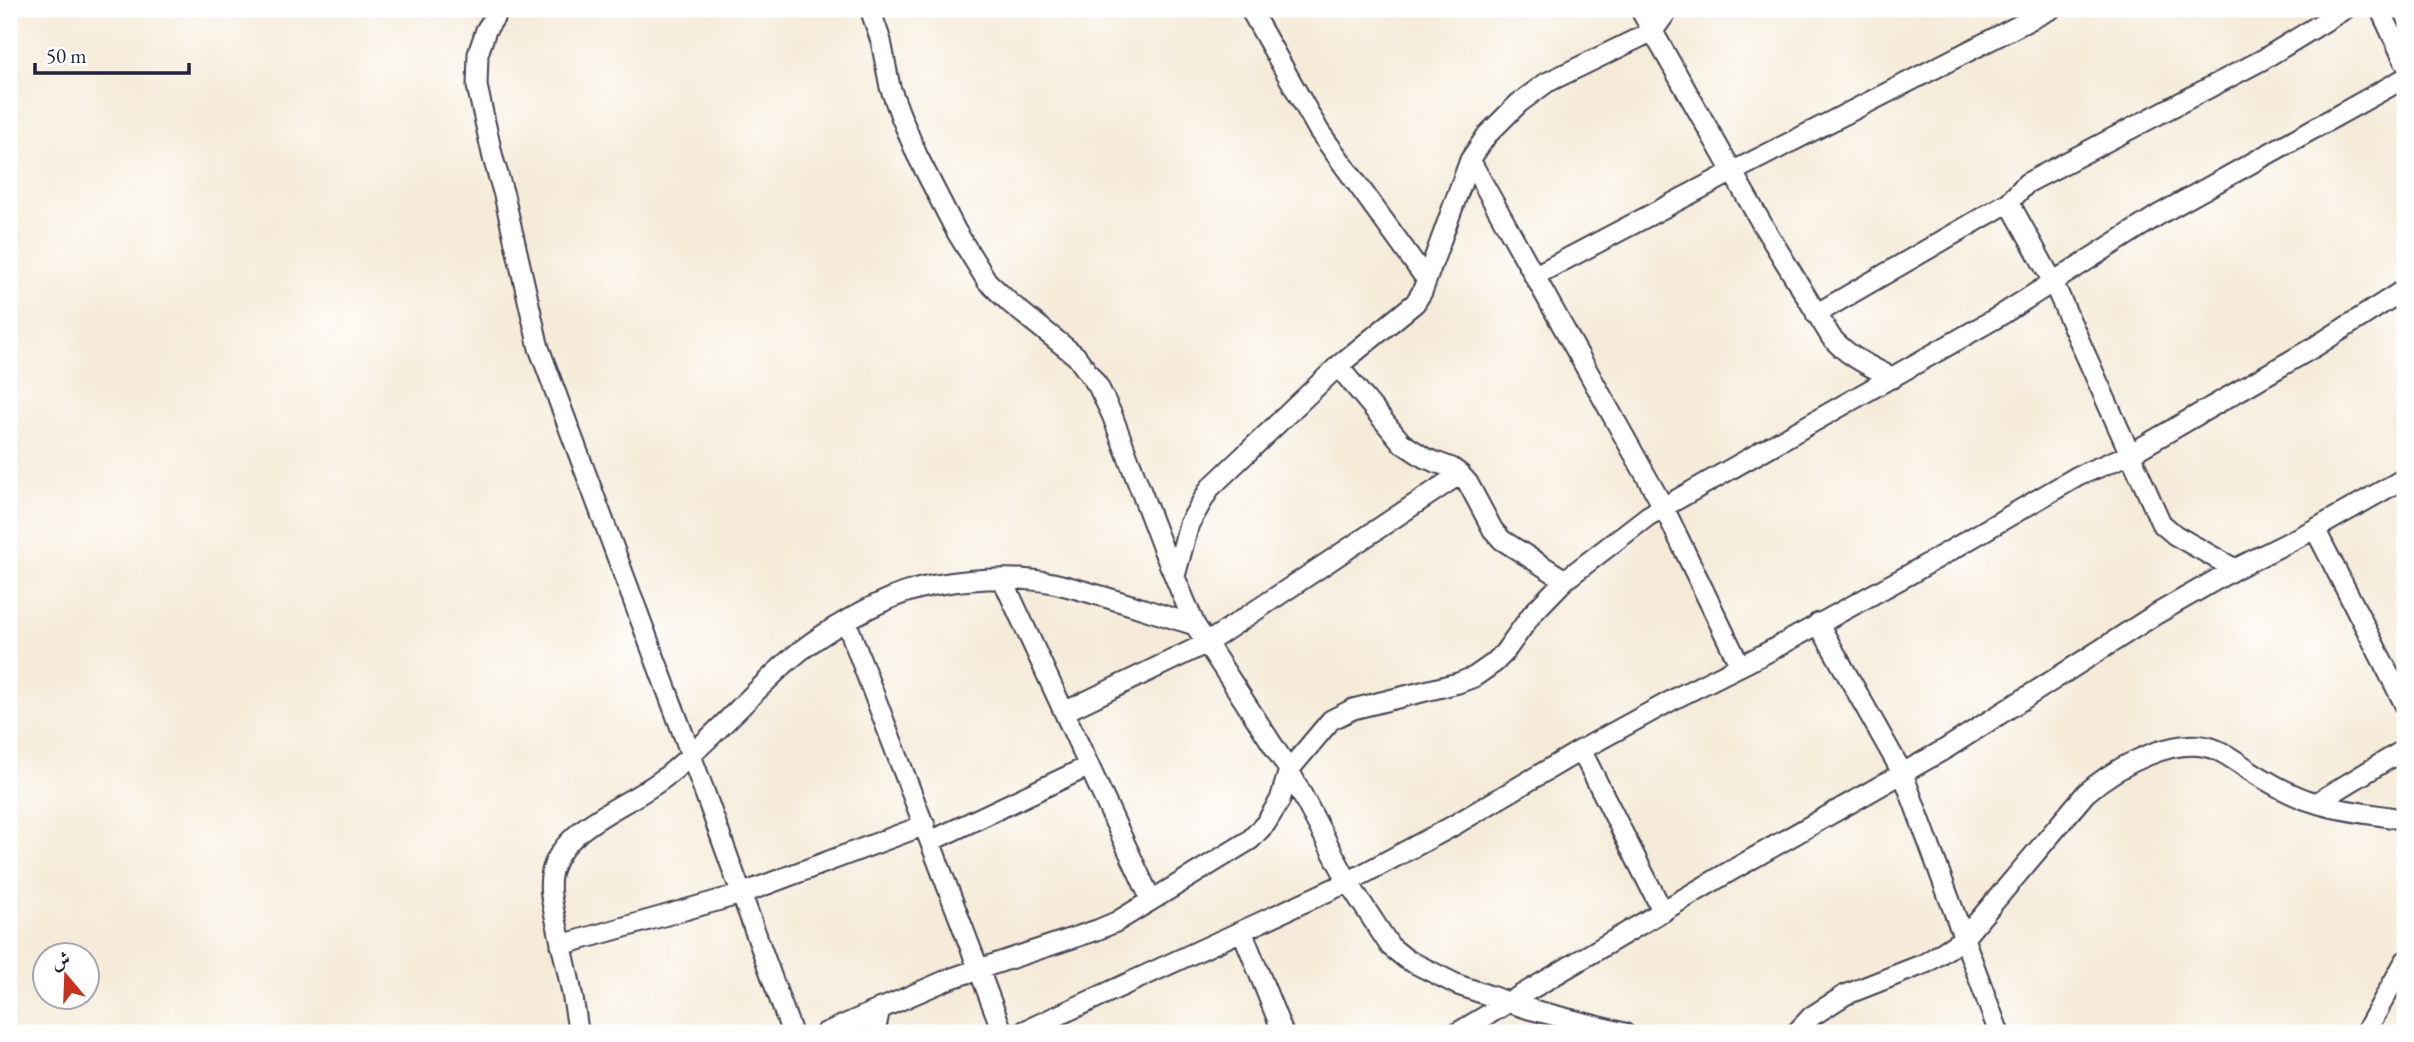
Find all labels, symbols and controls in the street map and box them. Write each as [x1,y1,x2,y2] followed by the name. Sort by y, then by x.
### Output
[35,32,189,76] scale bar
[46,42,87,69] text: 50 m
[32,940,102,1010] north arrow
[48,946,74,975] text: ش

